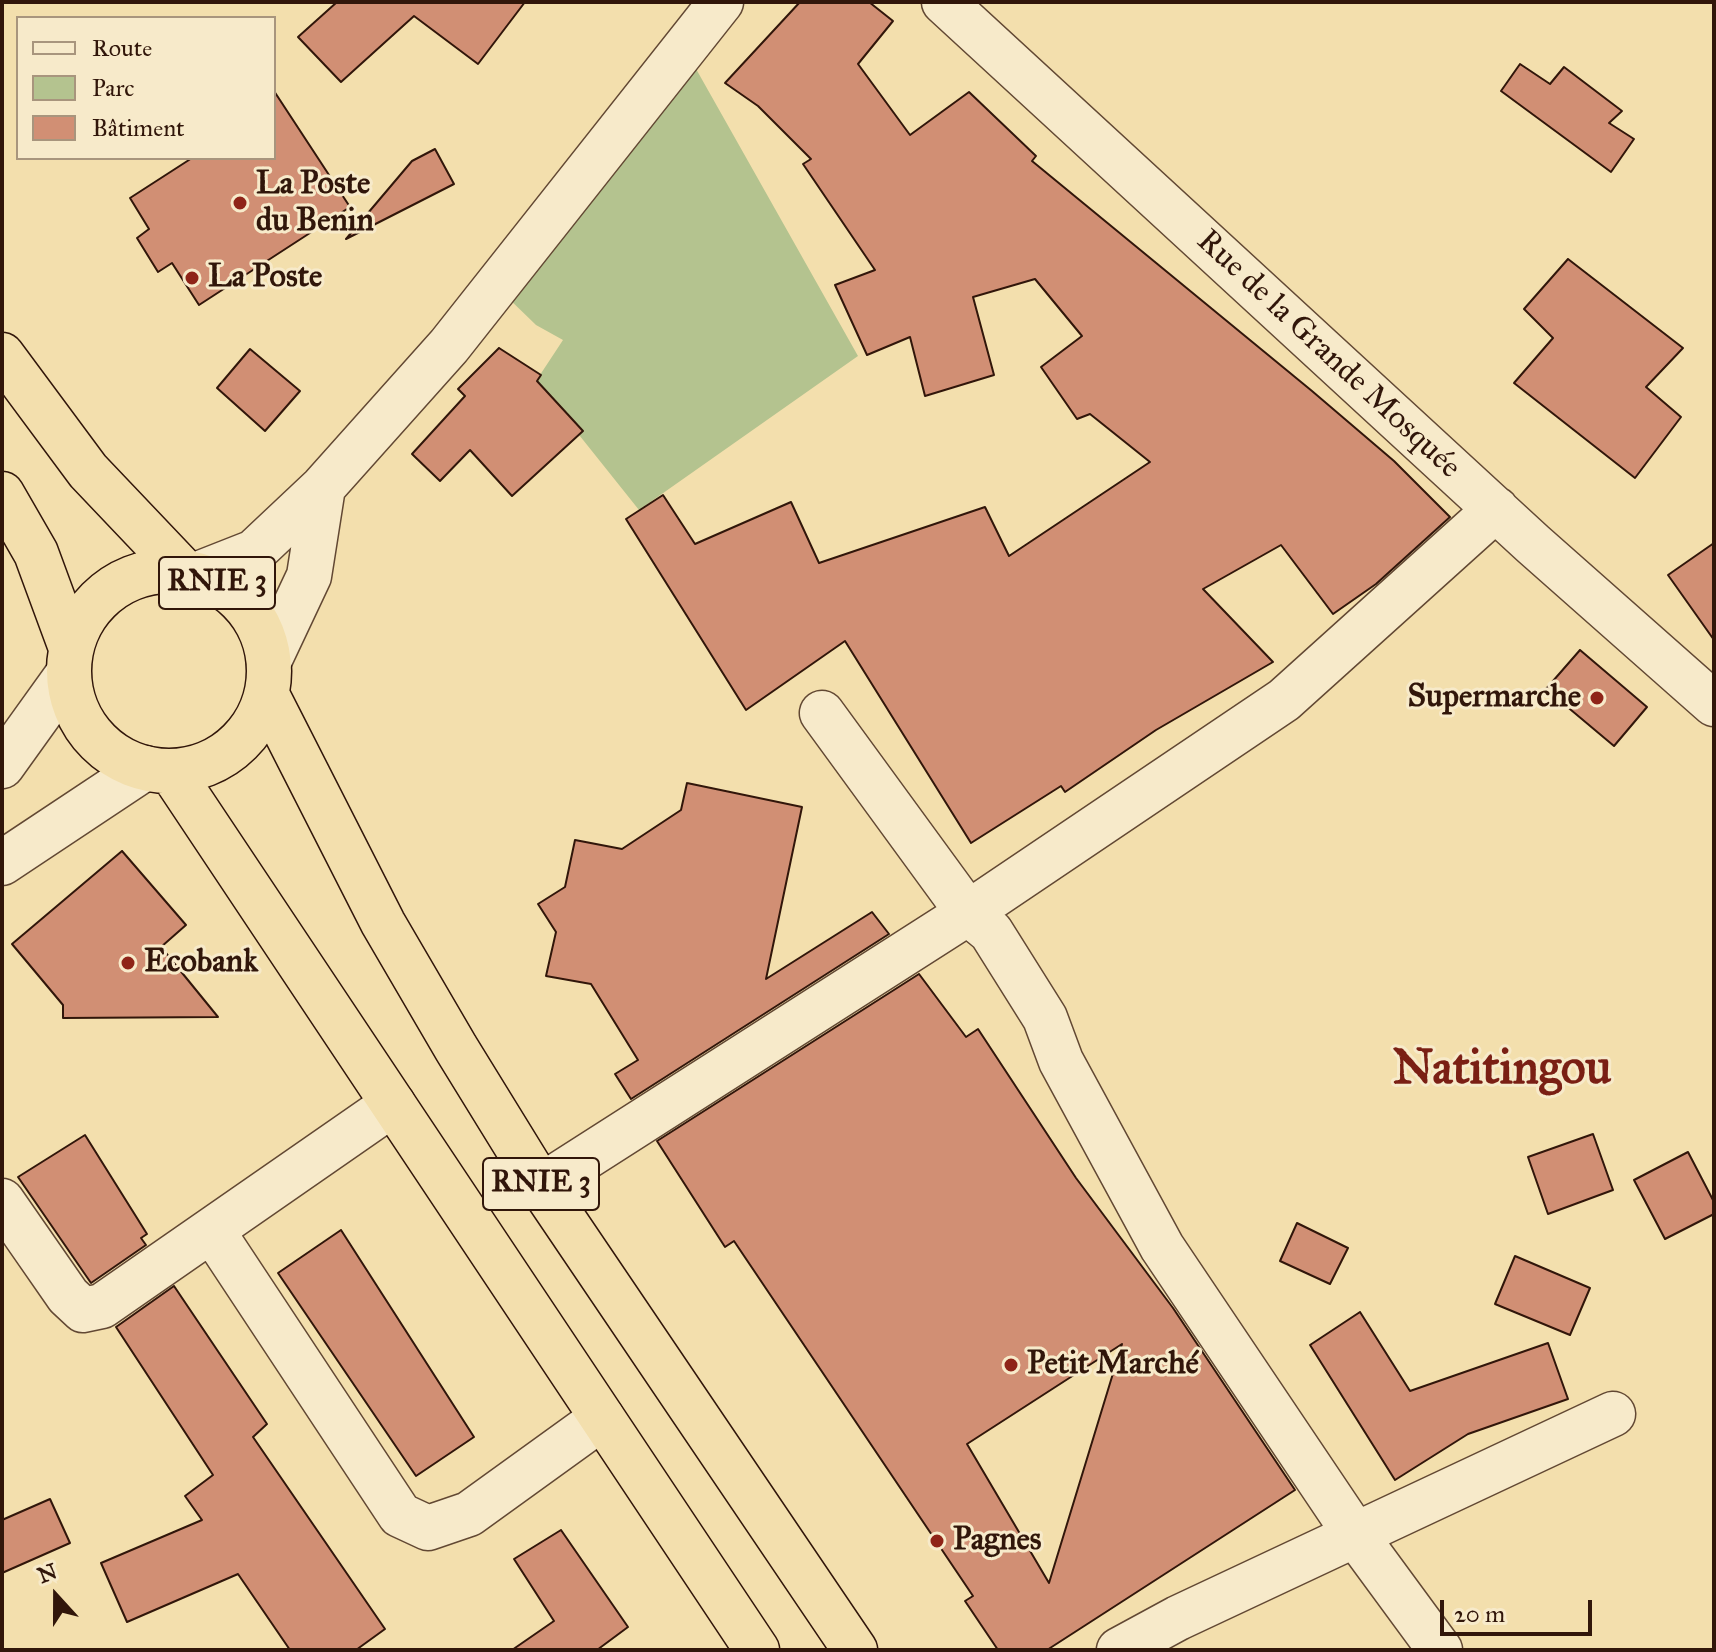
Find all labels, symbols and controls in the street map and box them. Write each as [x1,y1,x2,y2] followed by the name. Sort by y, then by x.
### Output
[16,16,276,160] legend
[92,33,152,63] text: Route
[92,73,134,103] text: Parc
[92,113,185,143] text: Bâtiment
[256,166,374,241] place label: La Poste du Benin
[231,194,249,212] marker: La Poste du Benin
[1188,223,1468,487] street label: Rue de la Grande Mosquée
[208,259,322,297] place label: La Poste
[183,269,201,287] marker: La Poste
[159,557,275,609] road number: RNIE 3
[1407,679,1581,717] place label: Supermarche
[1588,689,1606,707] marker: Supermarche
[144,944,258,982] place label: Ecobank
[119,954,137,972] marker: Ecobank
[1393,1042,1611,1100] district label: Natitingou
[483,1158,599,1210] road number: RNIE 3
[1027,1346,1199,1384] place label: Petit Marché
[1002,1356,1020,1374] marker: Petit Marché
[953,1522,1041,1560] place label: Pagnes
[928,1532,946,1550] marker: Pagnes
[16,1556,96,1636] north arrow
[34,1557,61,1589] text: N
[1444,1584,1596,1634] scale bar
[1454,1599,1505,1629] text: 20 m

